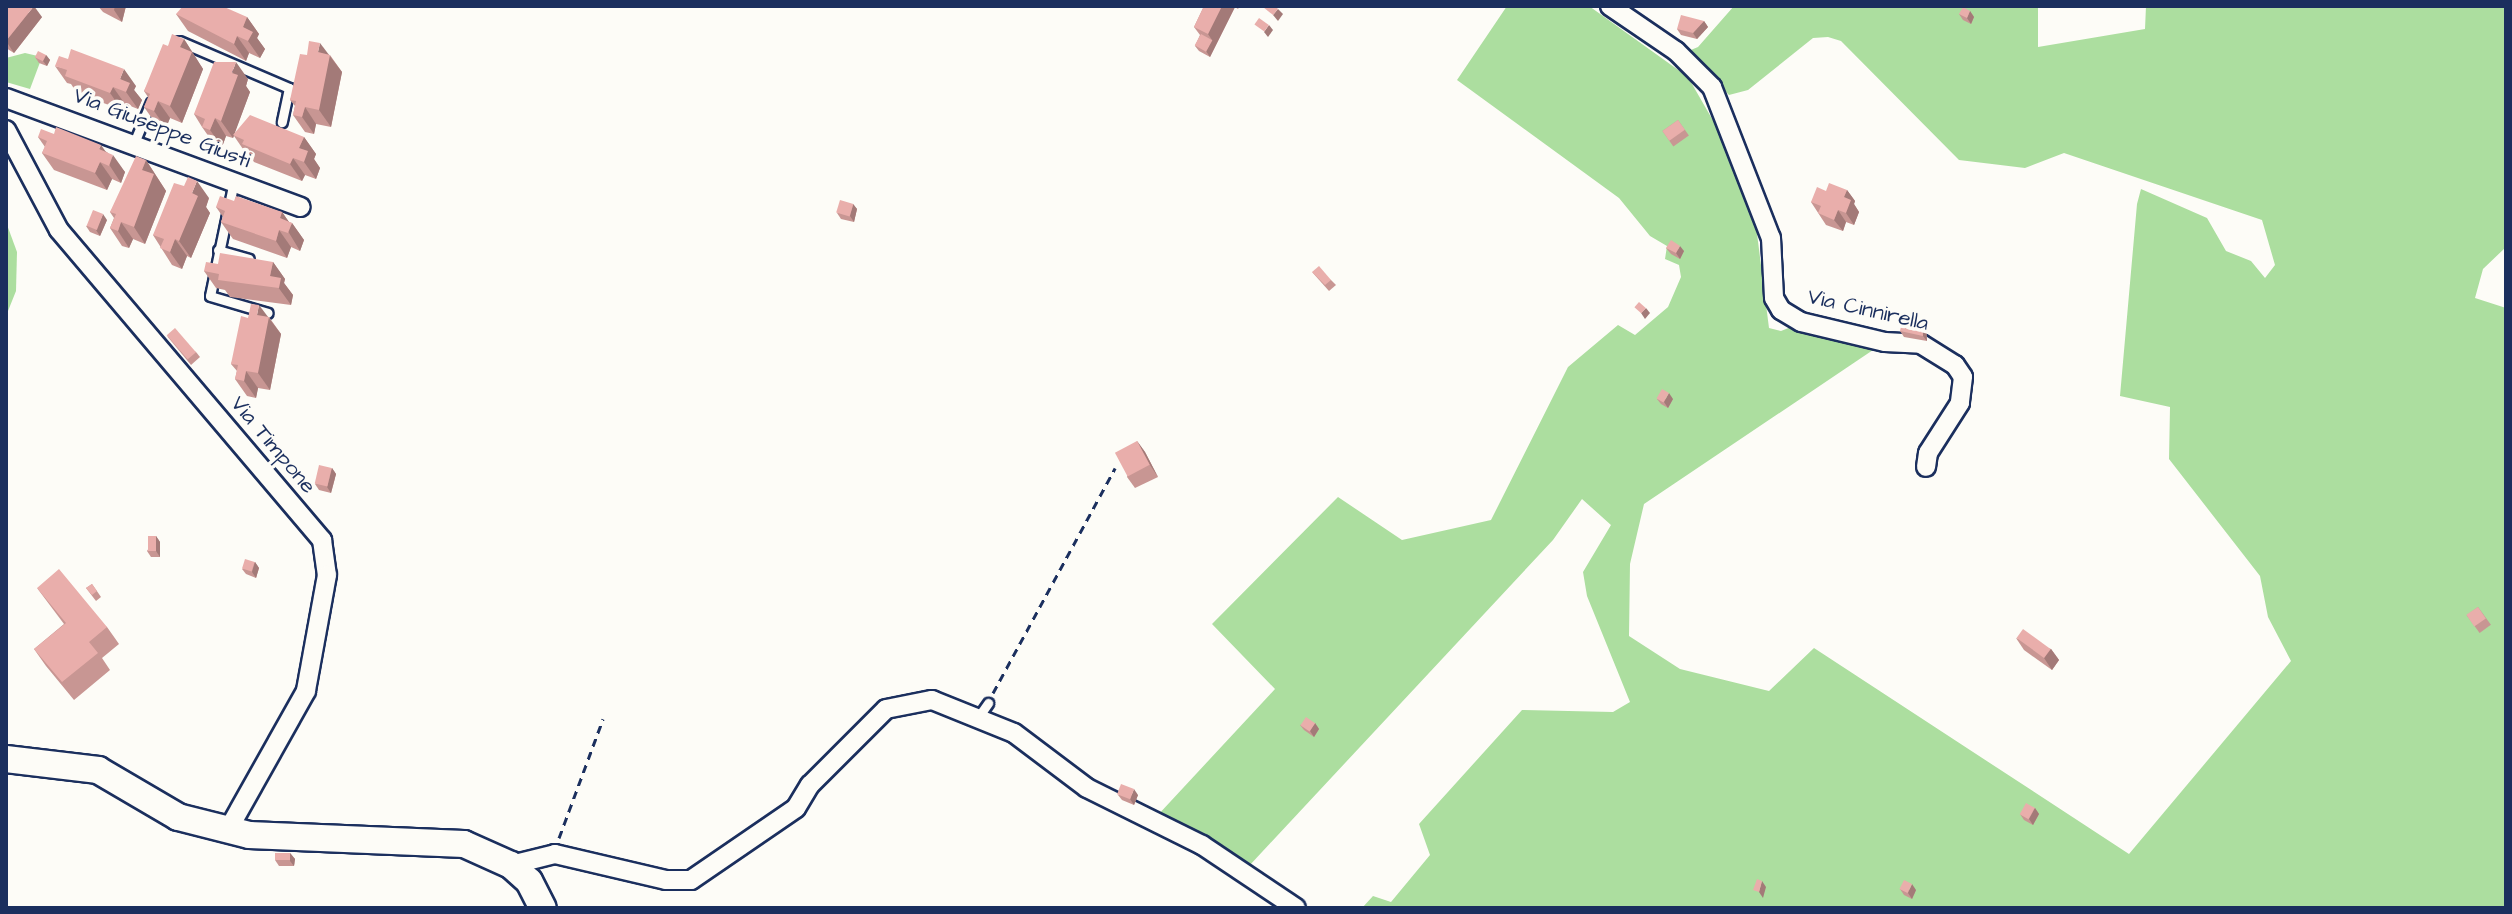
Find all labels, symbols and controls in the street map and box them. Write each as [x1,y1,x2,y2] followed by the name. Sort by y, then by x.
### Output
[70,82,254,174] street label: Via Giuseppe Giusti
[1805,283,1931,337] street label: Via Cinnirella
[225,391,321,499] street label: Via Timpone

